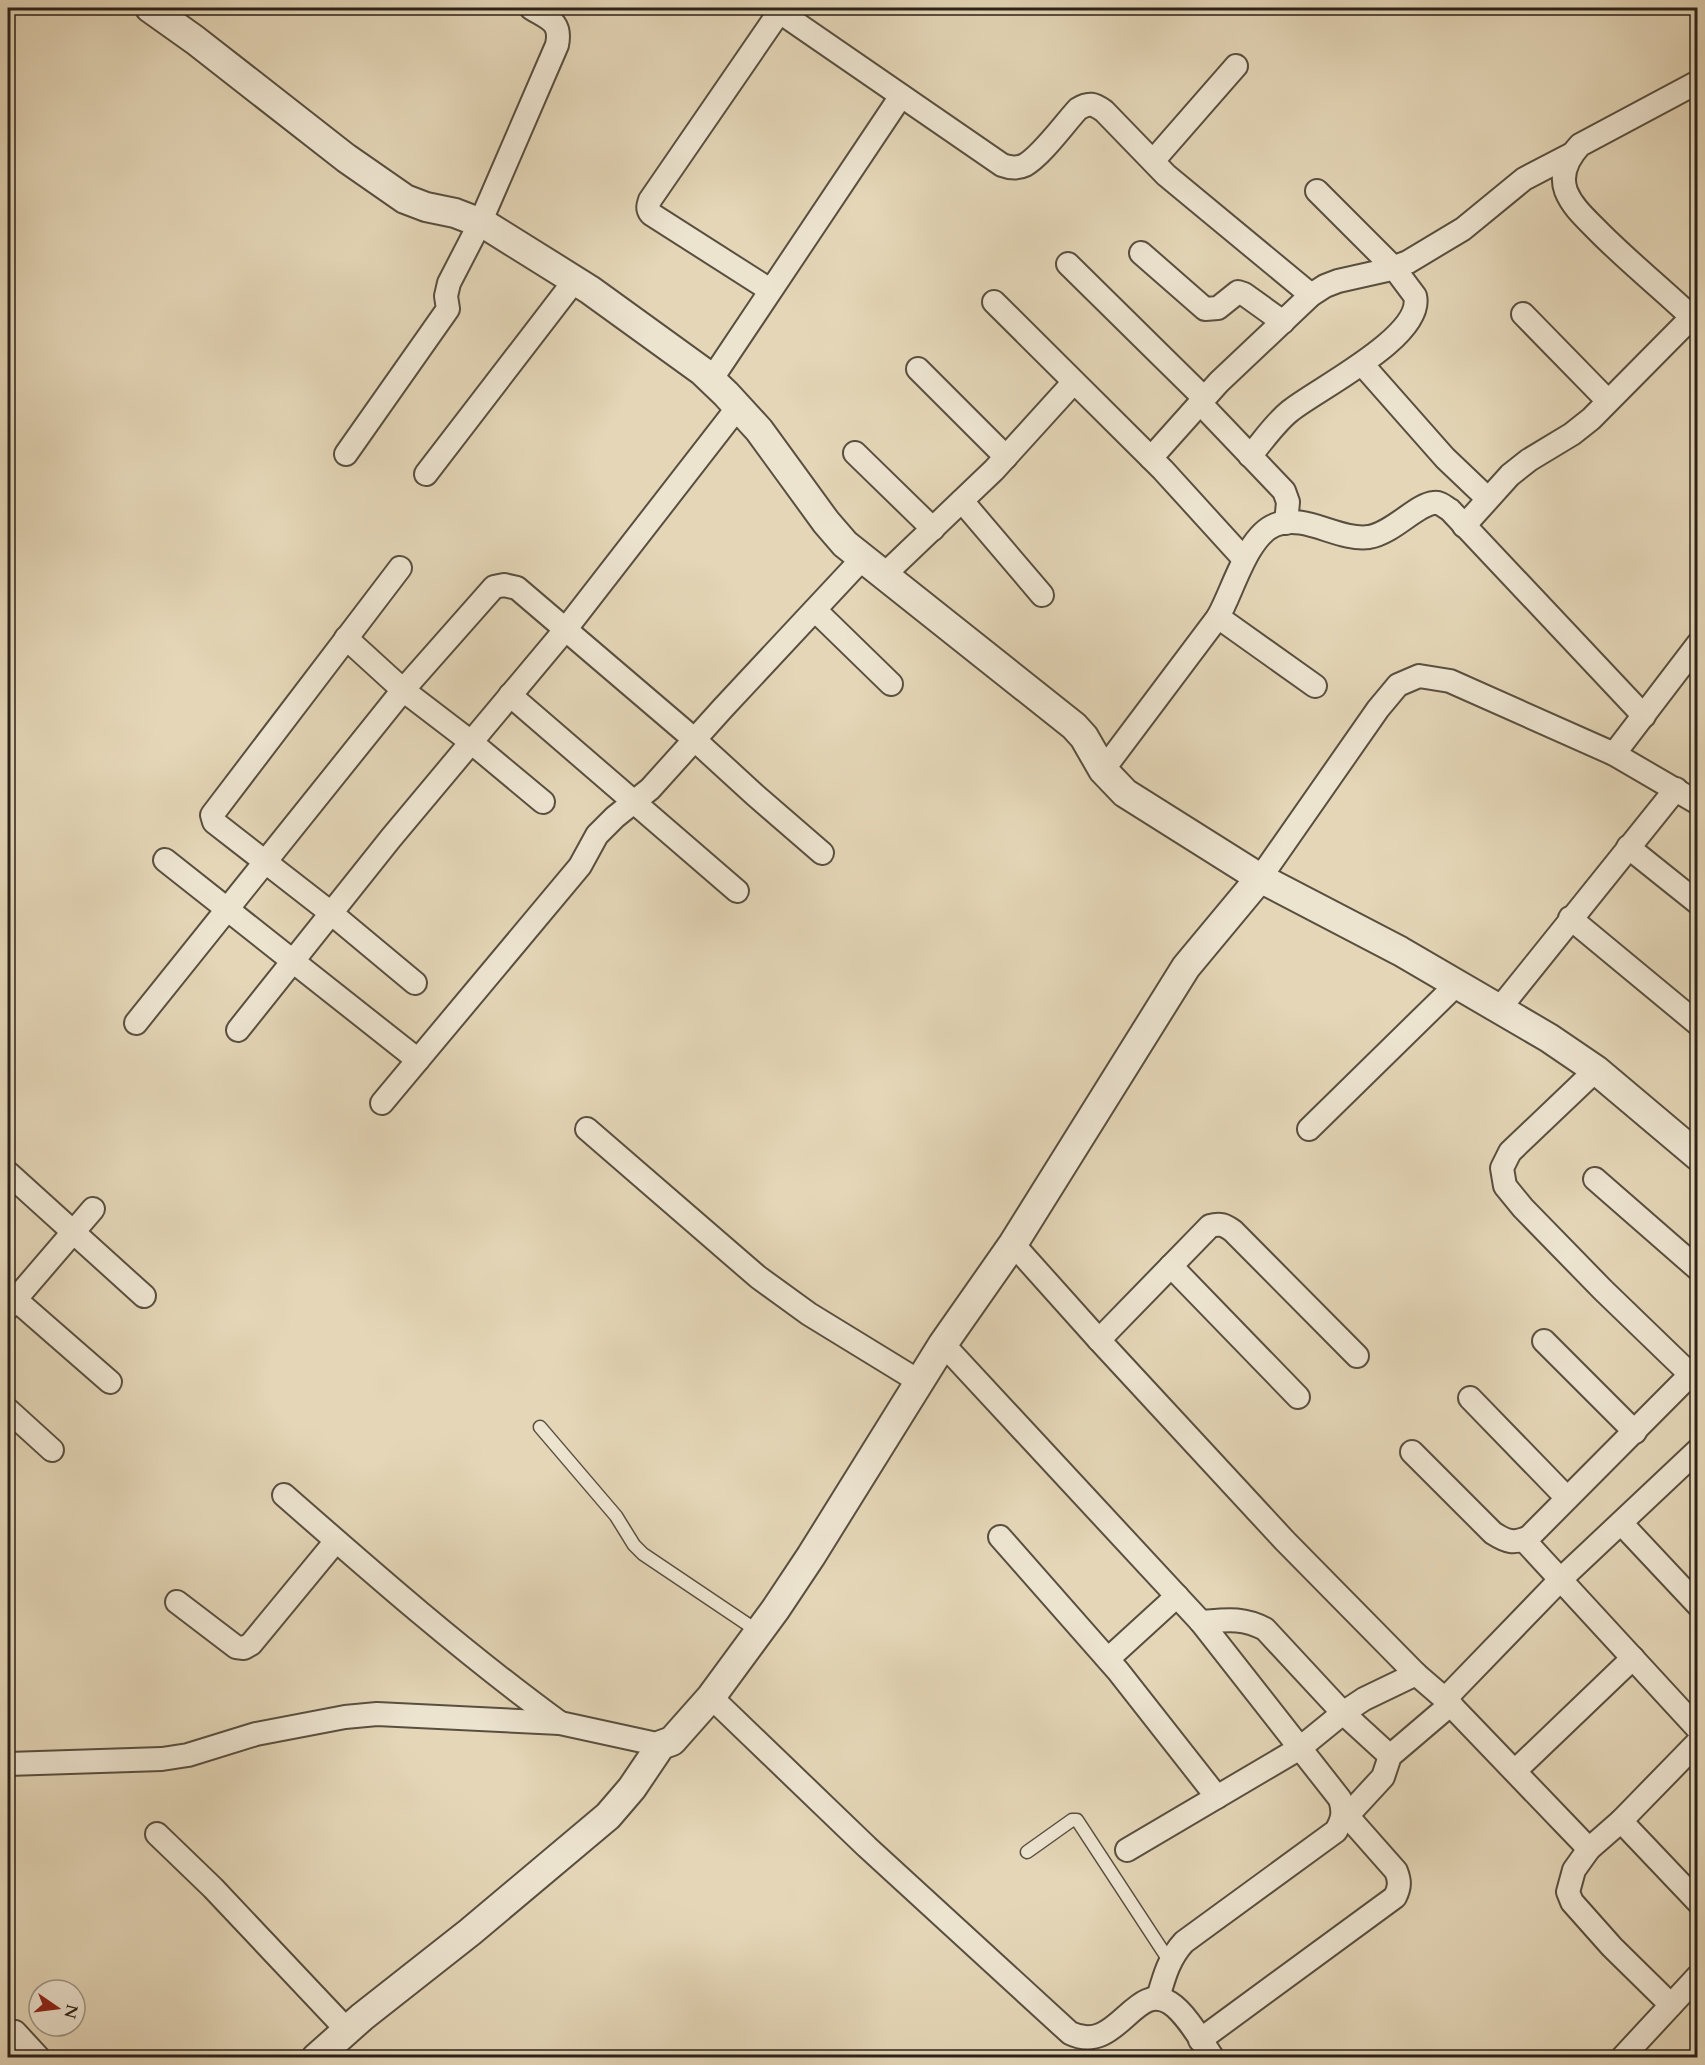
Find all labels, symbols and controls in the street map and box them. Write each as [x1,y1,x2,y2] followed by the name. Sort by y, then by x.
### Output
[27,1978,87,2038] north arrow
[58,2002,83,2021] text: N

